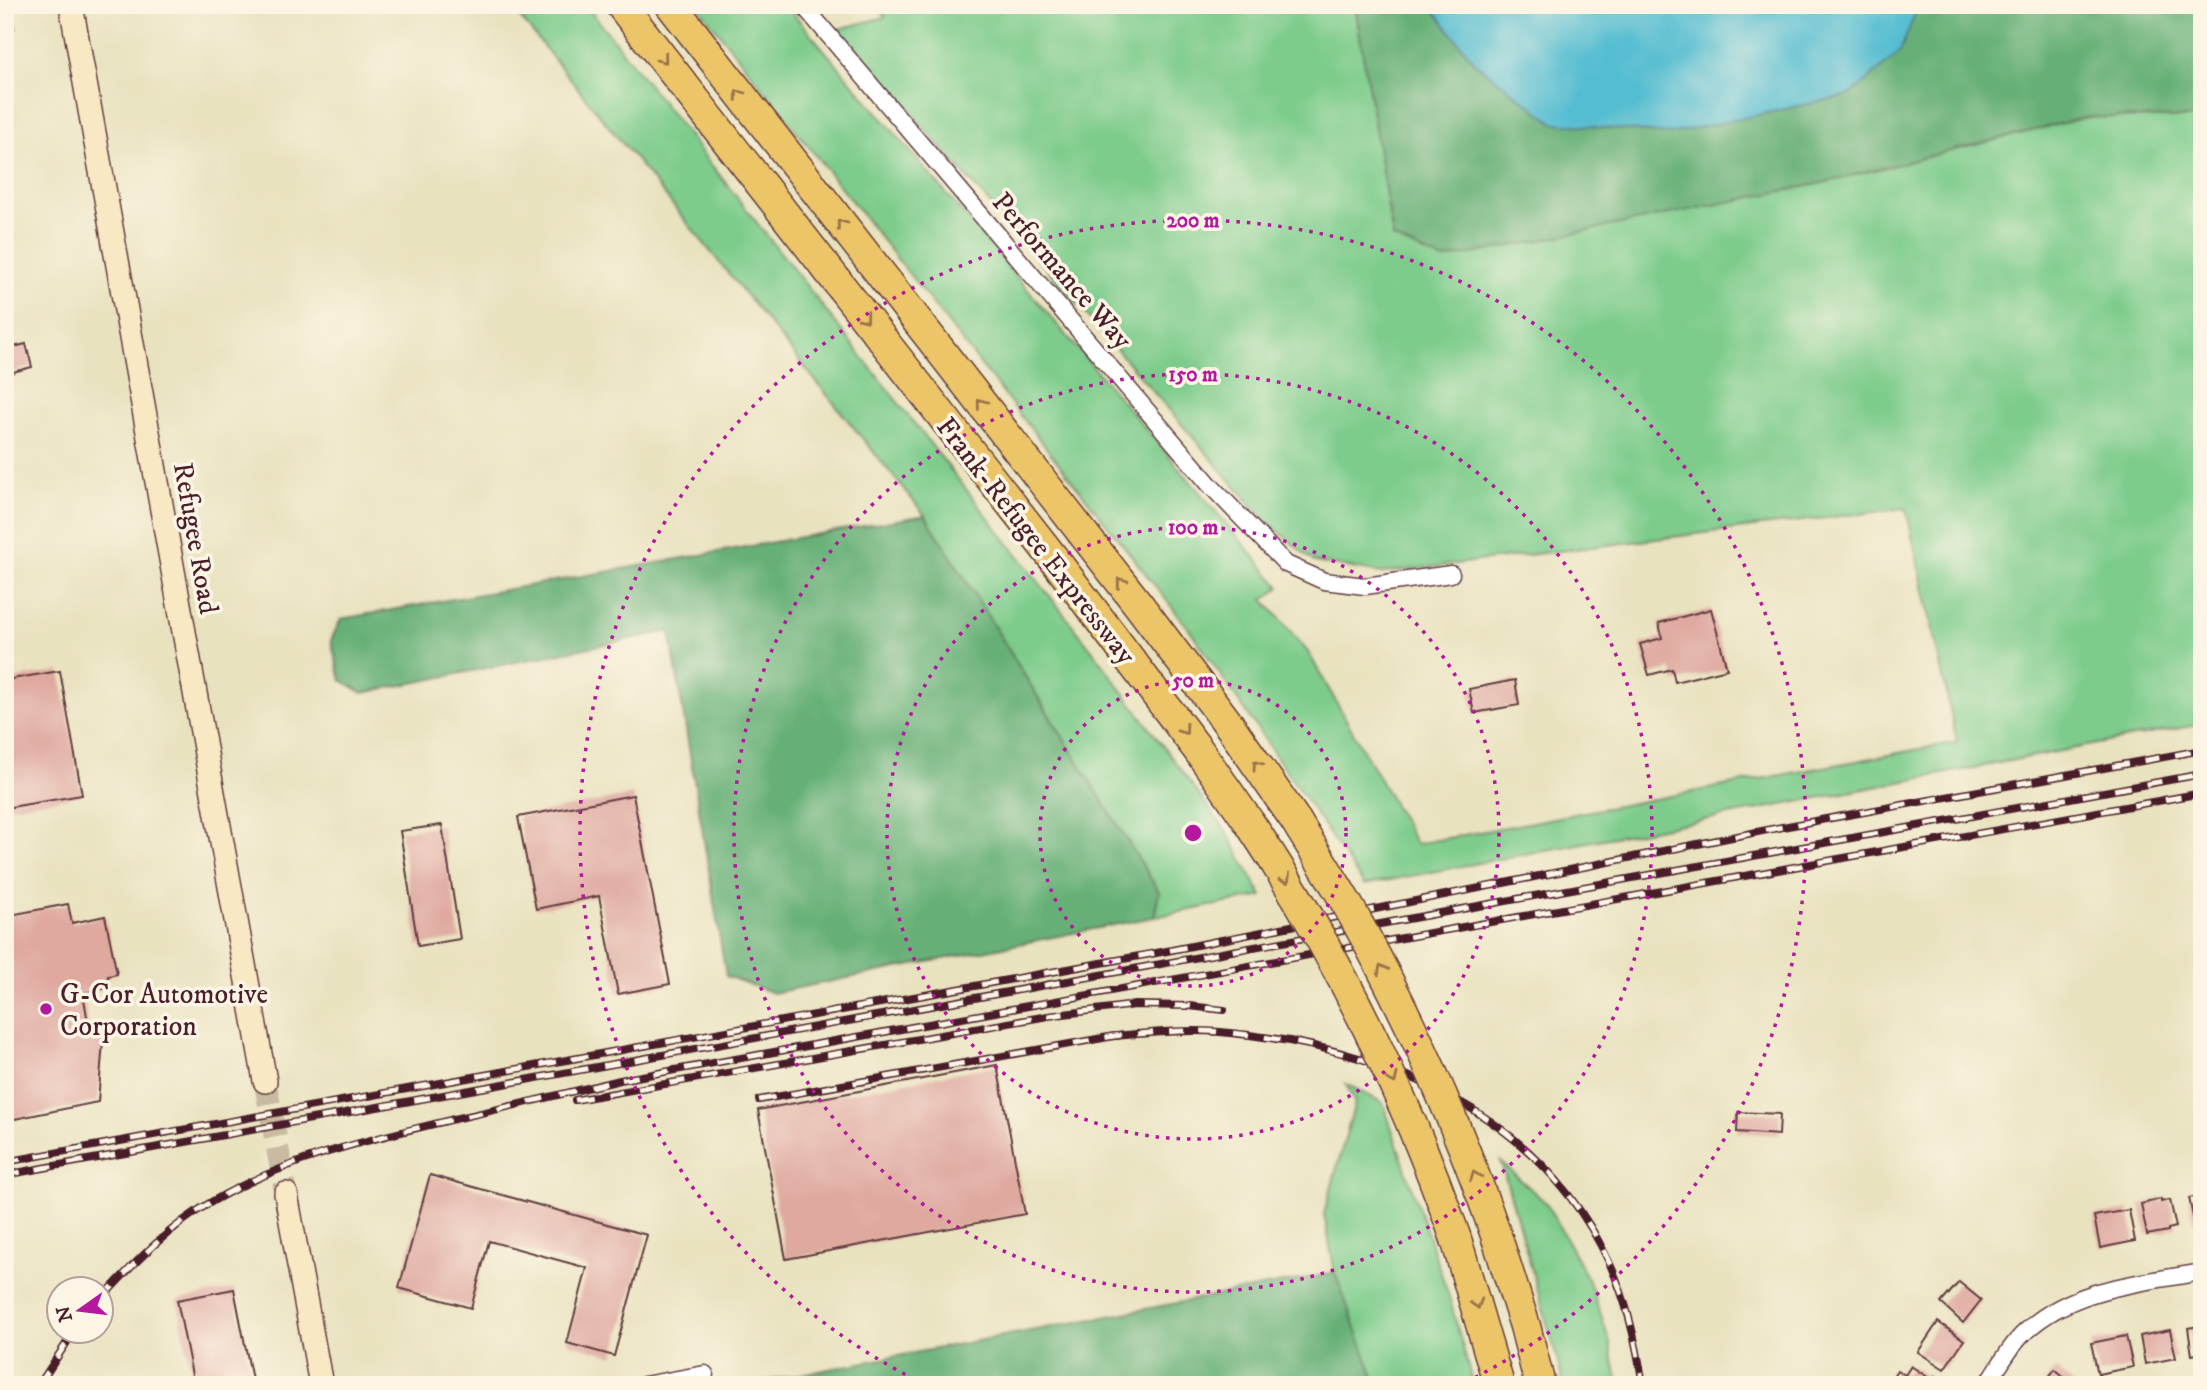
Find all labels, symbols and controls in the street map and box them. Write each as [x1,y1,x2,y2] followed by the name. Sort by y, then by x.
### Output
[654,51,667,64] one-way arrow
[735,89,748,102] one-way arrow
[984,185,1140,357] street label: Performance Way
[1166,208,1220,234] text: 200 m
[836,219,849,231] one-way arrow
[856,310,869,322] one-way arrow
[1168,362,1218,388] text: 150 m
[976,398,989,411] one-way arrow
[928,410,1144,672] street label: Frank-Refugee Expressway
[165,460,226,617] street label: Refugee Road
[1168,515,1218,541] text: 100 m
[1117,577,1129,590] one-way arrow
[1171,668,1214,694] text: 50 m
[1175,723,1188,735] one-way arrow
[1253,760,1265,773] one-way arrow
[1181,821,1205,845] centre of rings
[1278,871,1291,884] one-way arrow
[1377,964,1390,976] one-way arrow
[60,977,268,1044] place label: G-Cor Automotive Corporation
[38,1001,54,1017] marker: G-Cor Automotive Corporation
[1385,1072,1399,1084] one-way arrow
[1470,1171,1484,1183] one-way arrow
[46,1274,116,1344] north arrow
[1468,1297,1483,1309] one-way arrow
[52,1303,78,1324] text: N

